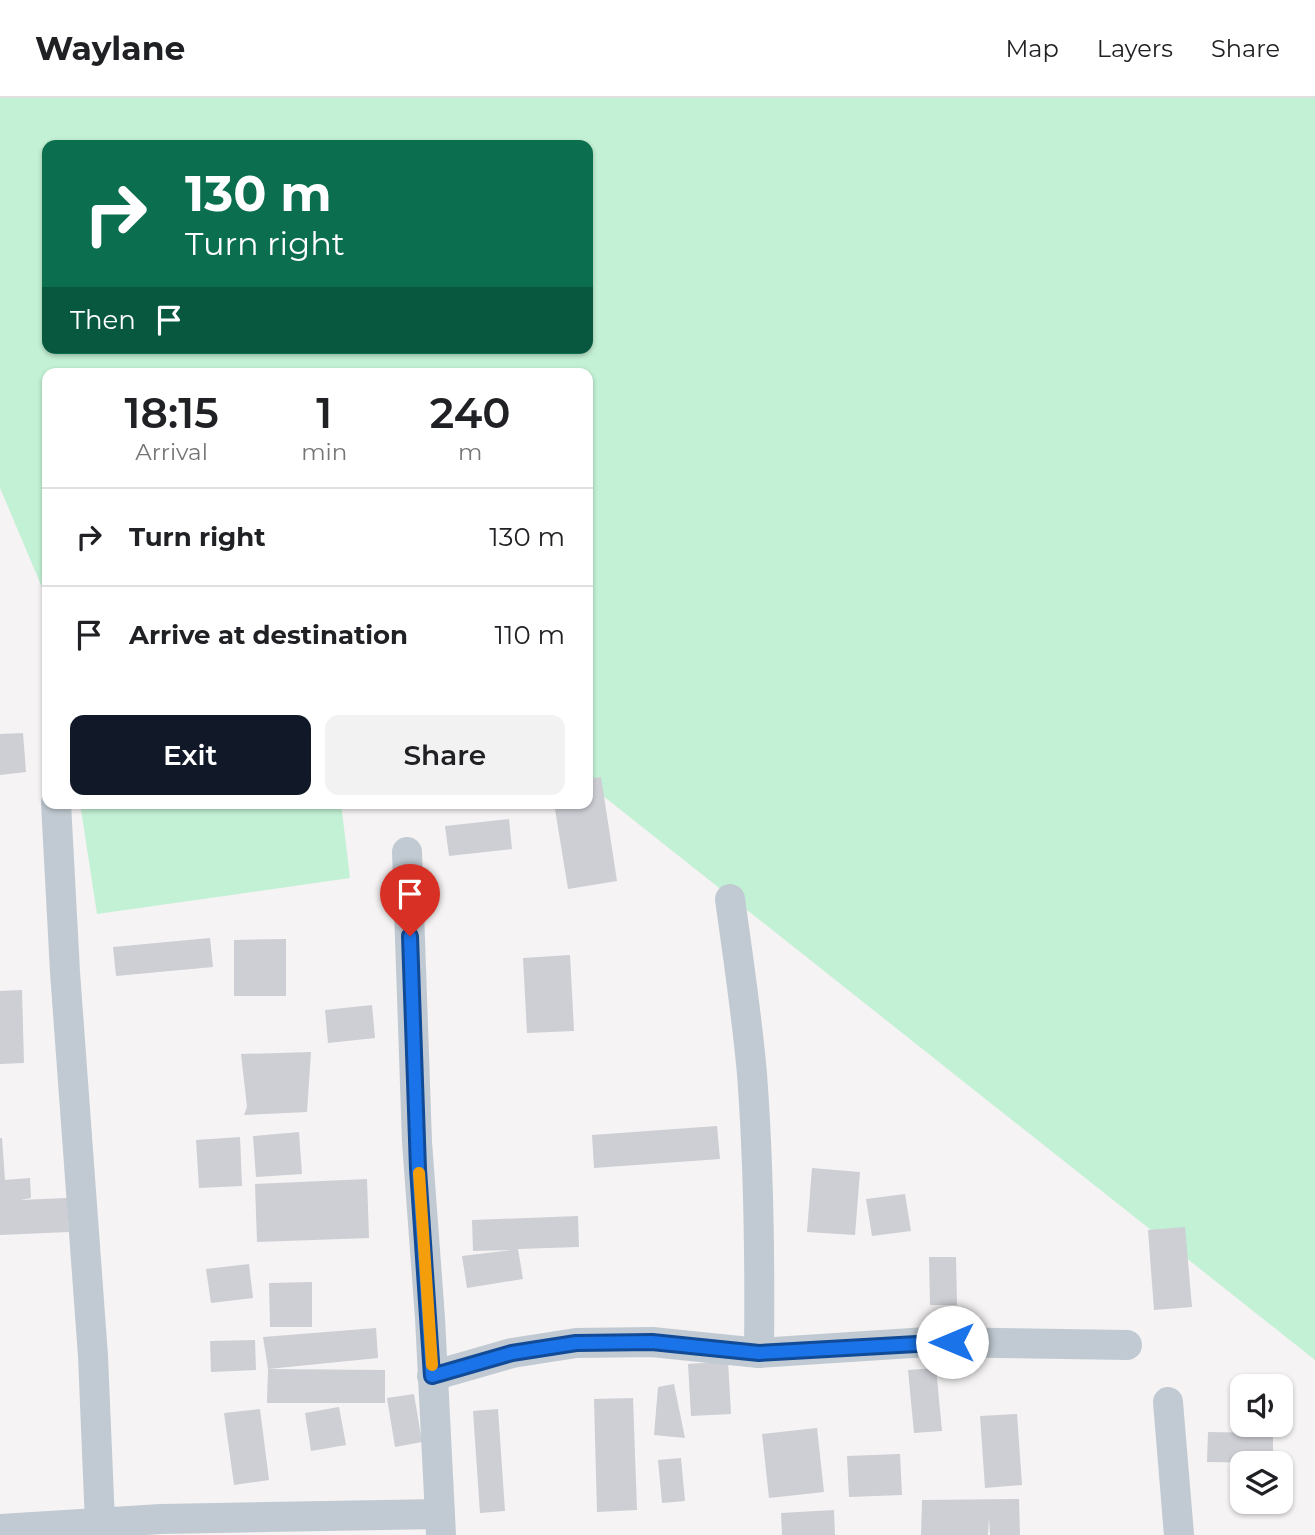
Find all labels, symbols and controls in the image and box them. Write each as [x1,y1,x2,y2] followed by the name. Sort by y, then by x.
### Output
[35,28,185,68] text: Waylane
[1005,34,1059,63] text: Map
[1097,34,1173,63] text: Layers
[1211,34,1280,63] text: Share
[185,164,332,223] text: 130 m
[70,168,161,259] icon: right
[185,224,345,263] text: Turn right
[150,301,188,339] icon: arrive
[70,304,136,336] text: Then
[125,387,219,439] text: 18:15
[316,387,332,439] text: 1
[430,387,510,439] text: 240
[135,438,208,466] text: Arrival
[301,438,347,466] text: min
[458,438,482,466] text: m
[70,518,108,556] icon: right
[129,521,265,553] text: Turn right
[489,521,565,553] text: 130 m
[70,616,108,654] icon: arrive
[129,619,408,651] text: Arrive at destination
[495,619,565,651] text: 110 m
[70,715,311,795] button: Exit
[325,715,565,795] button: Share
[380,864,440,936] pin
[391,875,429,913] icon: arrive
[915,1305,989,1379] position arrow
[1230,1374,1293,1514] map controls
[1230,1374,1293,1437] button: sound
[1230,1451,1293,1514] button: layers

